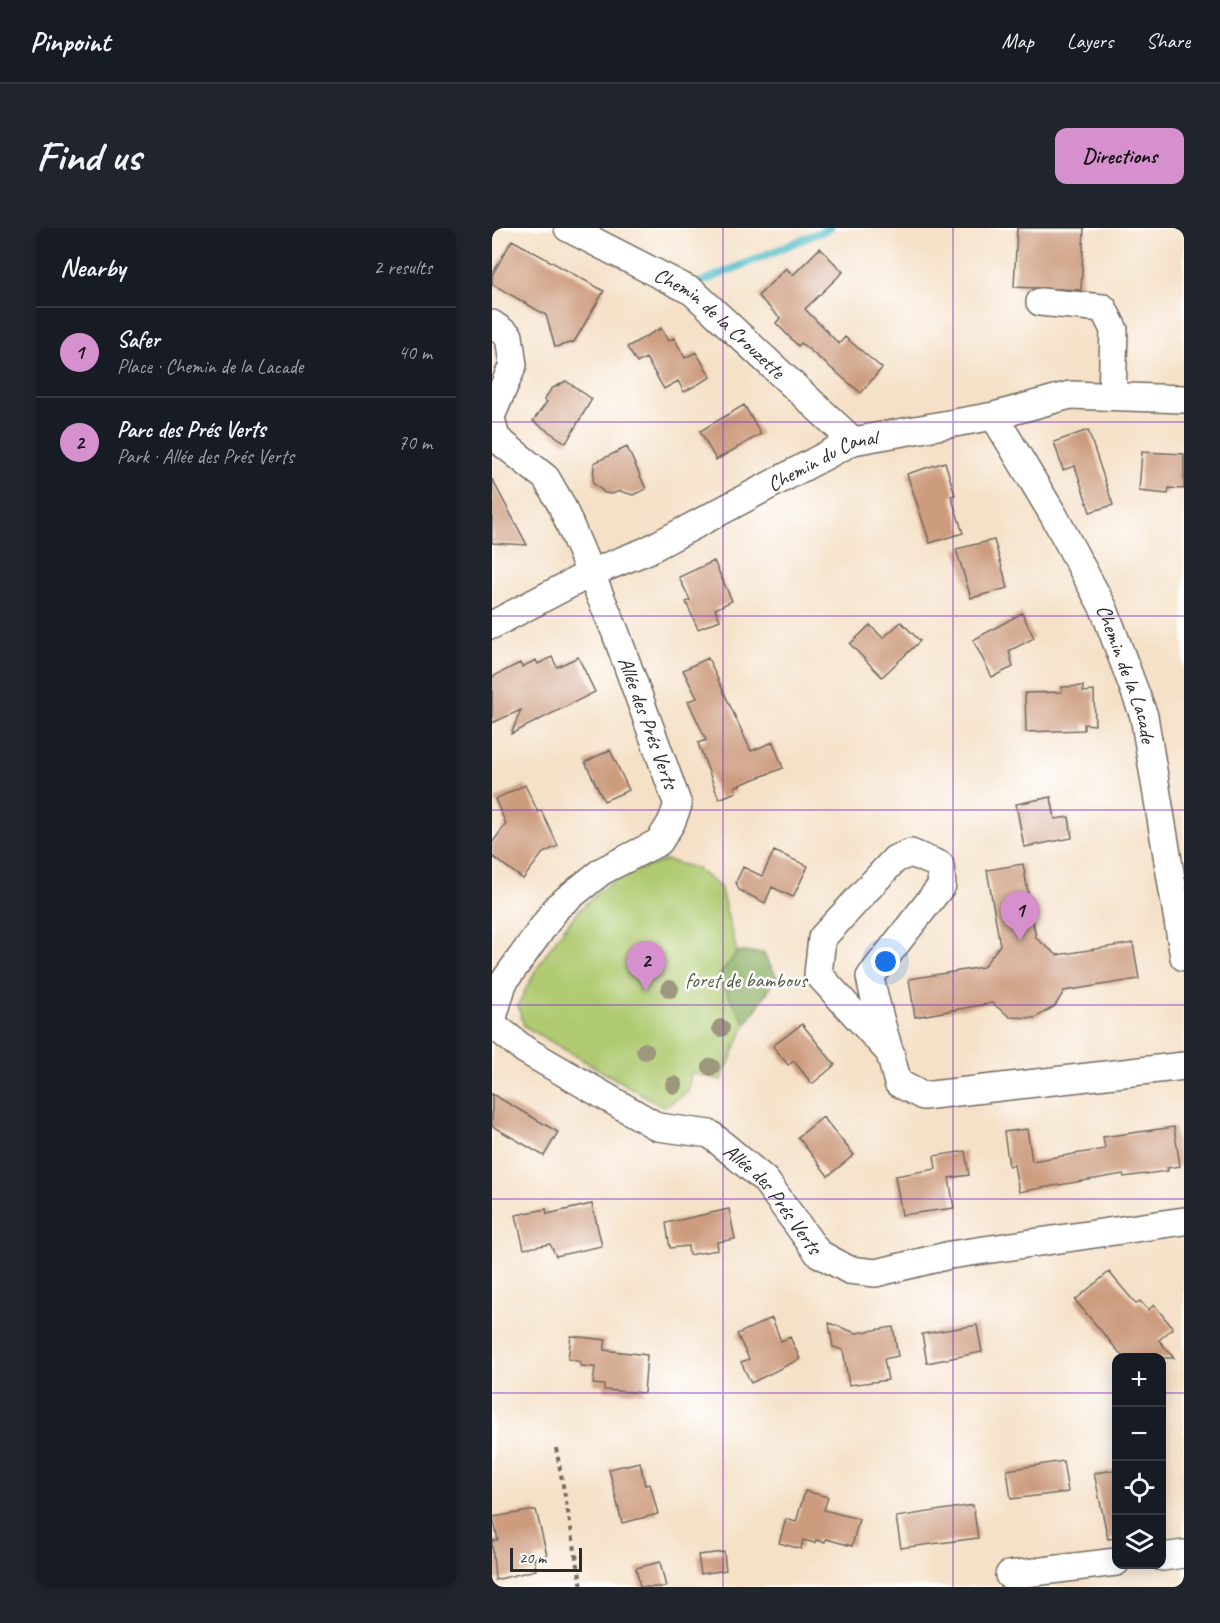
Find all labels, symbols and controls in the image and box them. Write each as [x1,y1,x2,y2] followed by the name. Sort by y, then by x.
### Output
[30,24,110,59] text: Pinpoint
[1001,28,1034,54] text: Map
[1067,28,1113,54] text: Layers
[1146,28,1190,54] text: Share
[1055,128,1184,184] button: Directions
[36,130,141,183] text: Find us
[60,251,125,284] text: Nearby
[373,255,432,280] text: 2 results
[650,261,791,385] street label: Chemin de la Crouzette
[117,326,159,354] text: Safer
[75,340,84,365] text: 1
[398,340,432,365] text: 40 m
[117,354,303,379] text: Place · Chemin de la Lacade
[117,416,265,444] text: Parc des Prés Verts
[763,423,883,497] street label: Chemin du Canal
[75,430,84,455] text: 2
[398,430,432,455] text: 70 m
[117,444,294,469] text: Park · Allée des Prés Verts
[1091,601,1162,747] street label: Chemin de la Lacade
[612,653,685,794] street label: Allée des Prés Verts
[1000,892,1040,941] pin: 1
[626,942,666,991] pin: 2
[871,947,900,976] your location
[685,967,809,993] park label: foret de bambous
[718,1138,828,1261] street label: Allée des Prés Verts
[1112,1353,1166,1569] map controls
[1112,1353,1166,1407] button: +
[1112,1407,1166,1461] button: −
[1112,1461,1166,1515] button: locate
[1112,1515,1166,1569] button: layers
[510,1545,582,1572] scale bar
[519,1548,546,1568] text: 20 m

